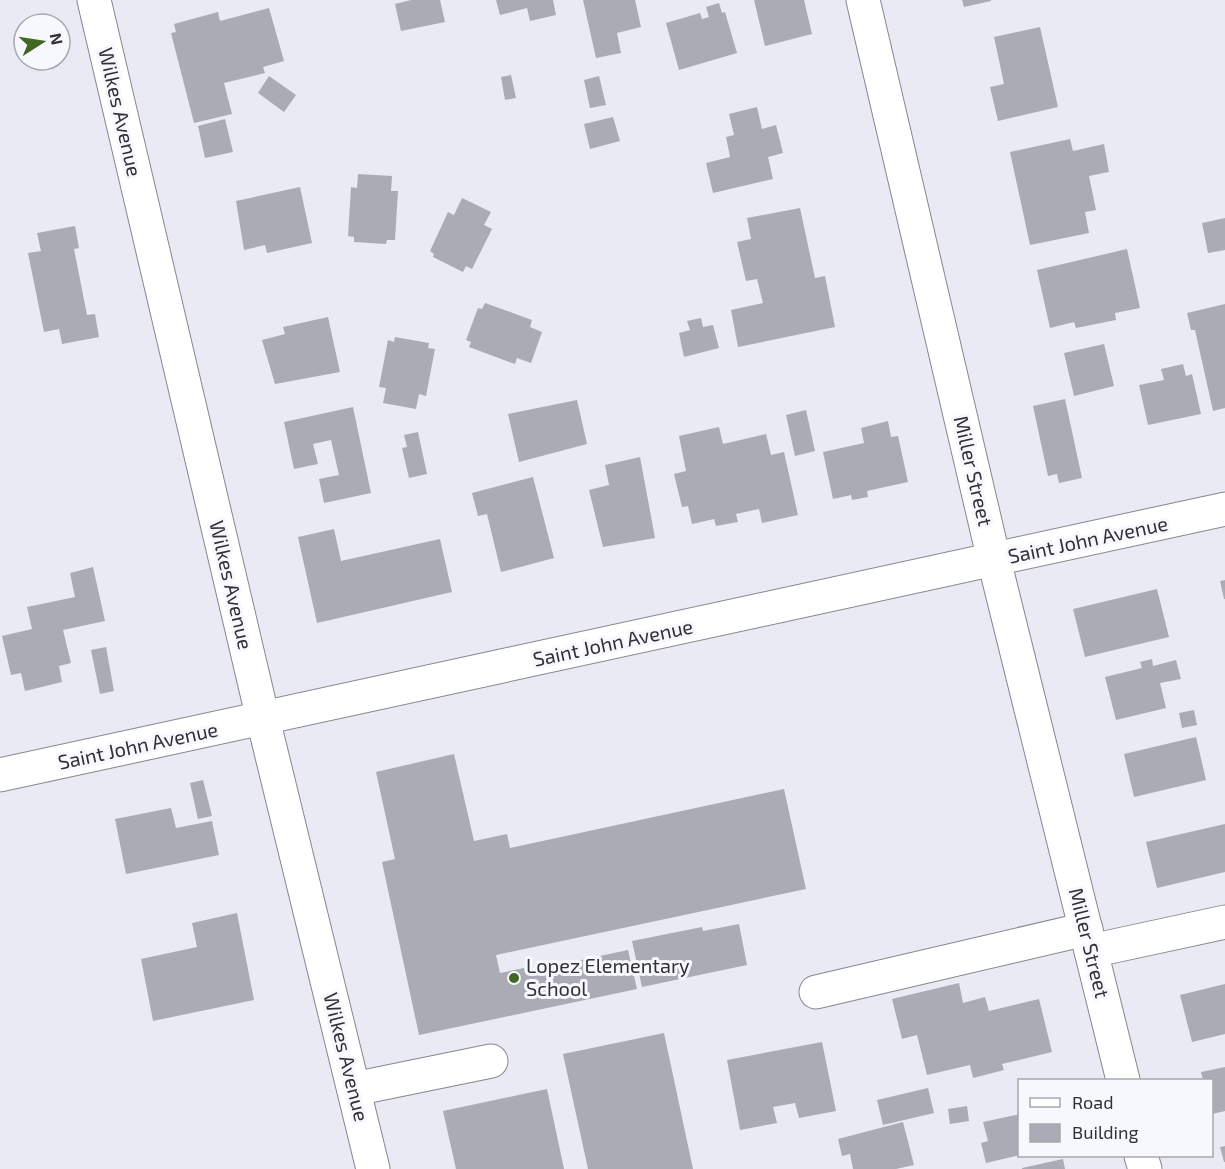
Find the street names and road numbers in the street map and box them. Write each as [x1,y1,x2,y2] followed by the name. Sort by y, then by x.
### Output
[94,45,147,179] street label: Wilkes Avenue
[950,413,998,529] street label: Miller Street
[1006,510,1170,568] street label: Saint John Avenue
[205,518,258,652] street label: Wilkes Avenue
[531,613,695,671] street label: Saint John Avenue
[56,716,220,774] street label: Saint John Avenue
[1065,885,1115,1001] street label: Miller Street
[319,990,375,1124] street label: Wilkes Avenue

